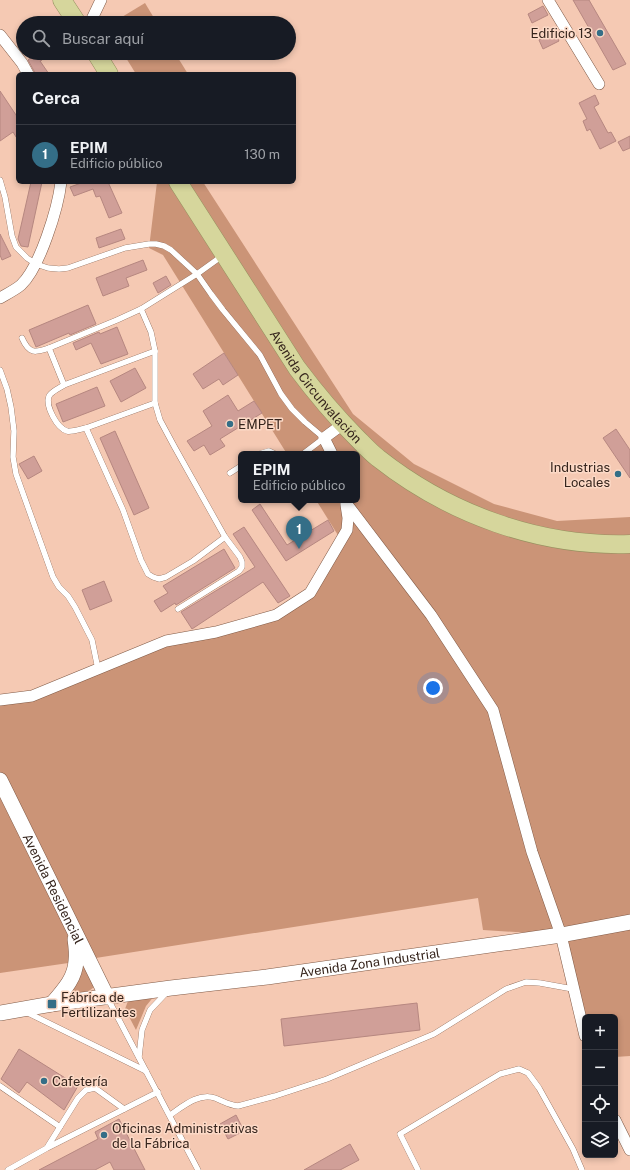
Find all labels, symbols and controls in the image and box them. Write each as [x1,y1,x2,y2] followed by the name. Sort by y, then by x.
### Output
[16,16,296,60] search box
[530,26,592,41] place label: Edificio 13
[30,27,52,49] icon: search
[595,28,605,38] marker: Edificio 13
[62,30,144,47] text: Buscar aquí
[32,88,80,108] text: Cerca
[70,139,108,156] text: EPIM
[42,147,48,162] text: 1
[244,147,280,162] text: 130 m
[70,156,163,171] text: Edificio público
[267,327,365,446] street label: Avenida Circunvalación
[238,417,282,432] place label: EMPET
[225,419,235,429] marker: EMPET
[238,451,360,503] popup
[550,460,610,490] place label: Industrias Locales
[253,461,290,478] text: EPIM
[613,469,623,479] marker: Industrias Locales
[253,478,345,493] text: Edificio público
[286,516,312,549] pin: 1
[423,678,443,698] your location
[20,831,87,946] street label: Avenida Residencial
[298,945,441,980] street label: Avenida Zona Industrial
[61,990,136,1020] place label: Fábrica de Fertilizantes
[46,998,58,1010] marker: Fábrica de Fertilizantes
[582,1014,618,1158] map controls
[582,1014,618,1050] button: +
[582,1050,618,1086] button: −
[52,1074,108,1089] place label: Cafetería
[39,1076,49,1086] marker: Cafetería
[582,1086,618,1122] button: locate
[112,1121,258,1151] place label: Oficinas Administrativas de la Fábrica
[582,1122,618,1158] button: layers
[99,1130,109,1140] marker: Oficinas Administrativas de la Fábrica

